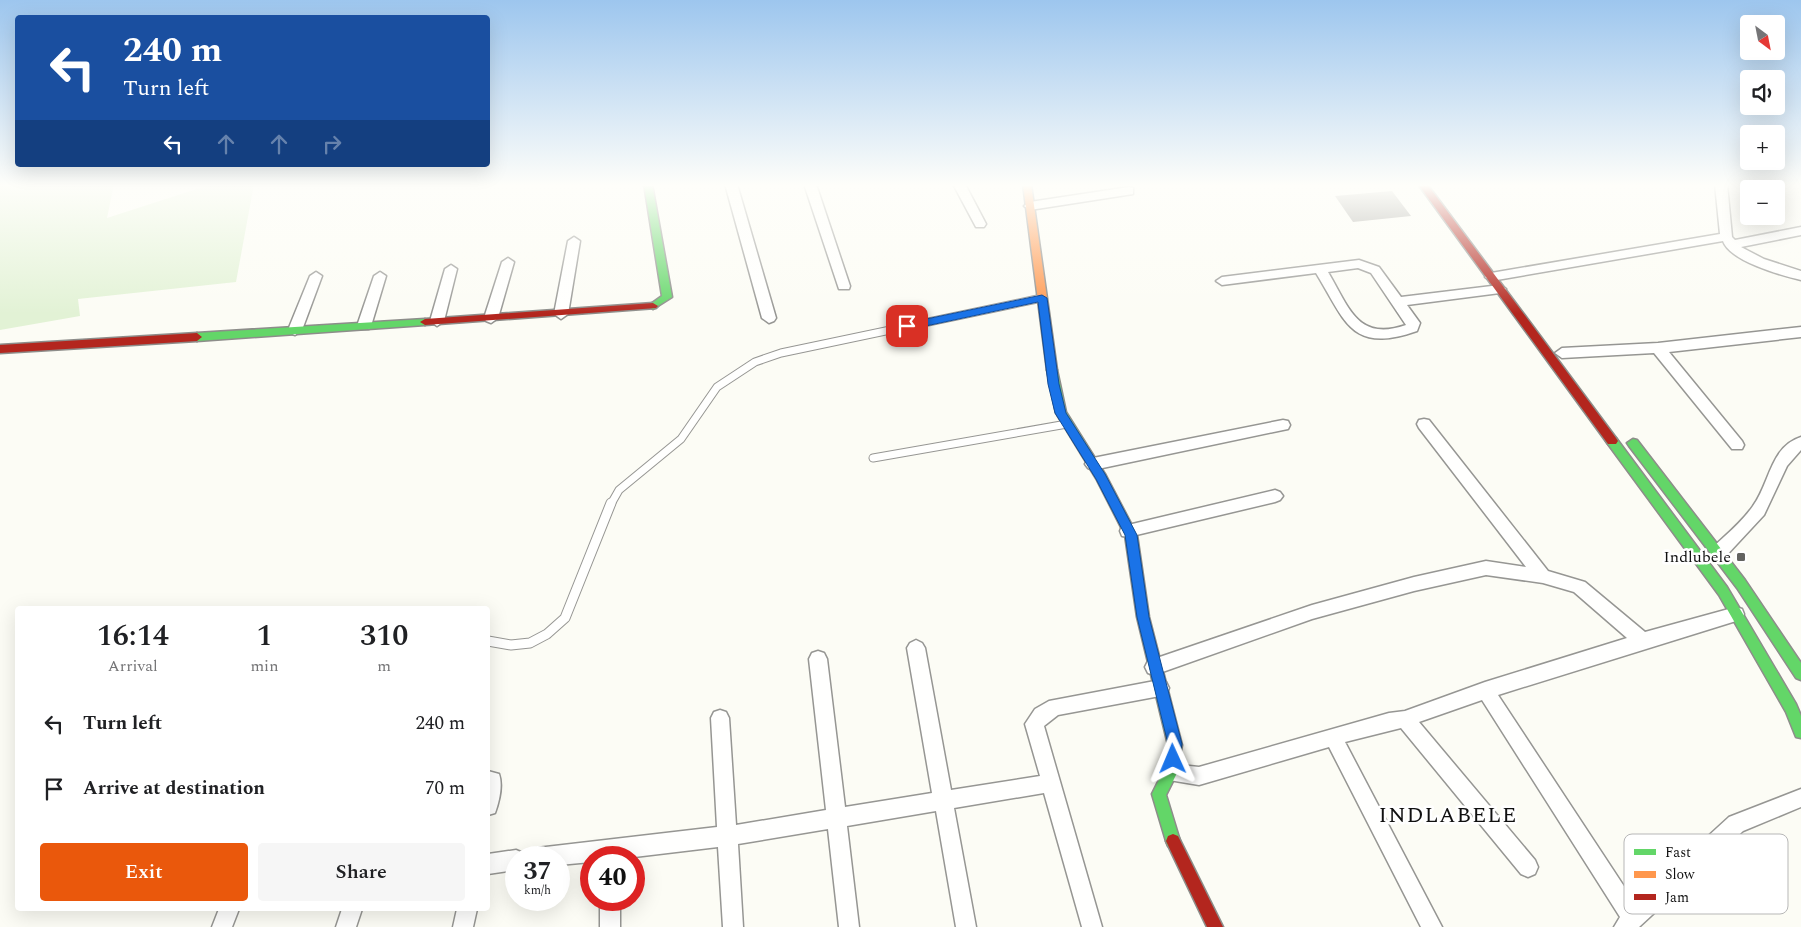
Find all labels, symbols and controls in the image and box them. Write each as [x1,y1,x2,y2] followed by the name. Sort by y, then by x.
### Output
[1740,15,1785,60] north arrow
[1740,15,1785,225] map controls
[123,24,222,77] text: 240 m
[40,35,105,100] icon: left
[1740,70,1785,115] button: sound
[123,72,209,105] text: Turn left
[1740,125,1785,170] button: +
[159,130,187,158] icon: left
[212,130,240,158] icon: ahead
[265,130,293,158] icon: ahead
[318,130,346,158] icon: right
[1740,180,1785,225] button: −
[886,305,928,347] pin
[893,312,921,340] icon: arrive
[1664,545,1731,569] place label: Indlubele
[1735,551,1747,563] marker: Indlubele
[97,613,169,659] text: 16:14
[256,613,272,659] text: 1
[360,613,408,659] text: 310
[108,654,158,678] text: Arrival
[250,654,278,678] text: min
[377,654,391,678] text: m
[83,709,162,738] text: Turn left
[415,709,465,738] text: 240 m
[40,710,68,738] icon: left
[1146,732,1198,784] position arrow
[83,774,265,803] text: Arrive at destination
[425,774,465,803] text: 70 m
[40,775,68,803] icon: arrive
[1379,799,1517,832] district label: INDLABELE
[1624,834,1788,914] legend
[1665,842,1691,863] text: Fast
[40,843,248,901] button: Exit
[258,843,465,901] button: Share
[580,846,645,911] speed limit sign: 40
[523,853,552,891] text: 37
[1665,864,1695,885] text: Slow
[524,881,551,900] text: km/h
[1665,887,1689,908] text: Jam

